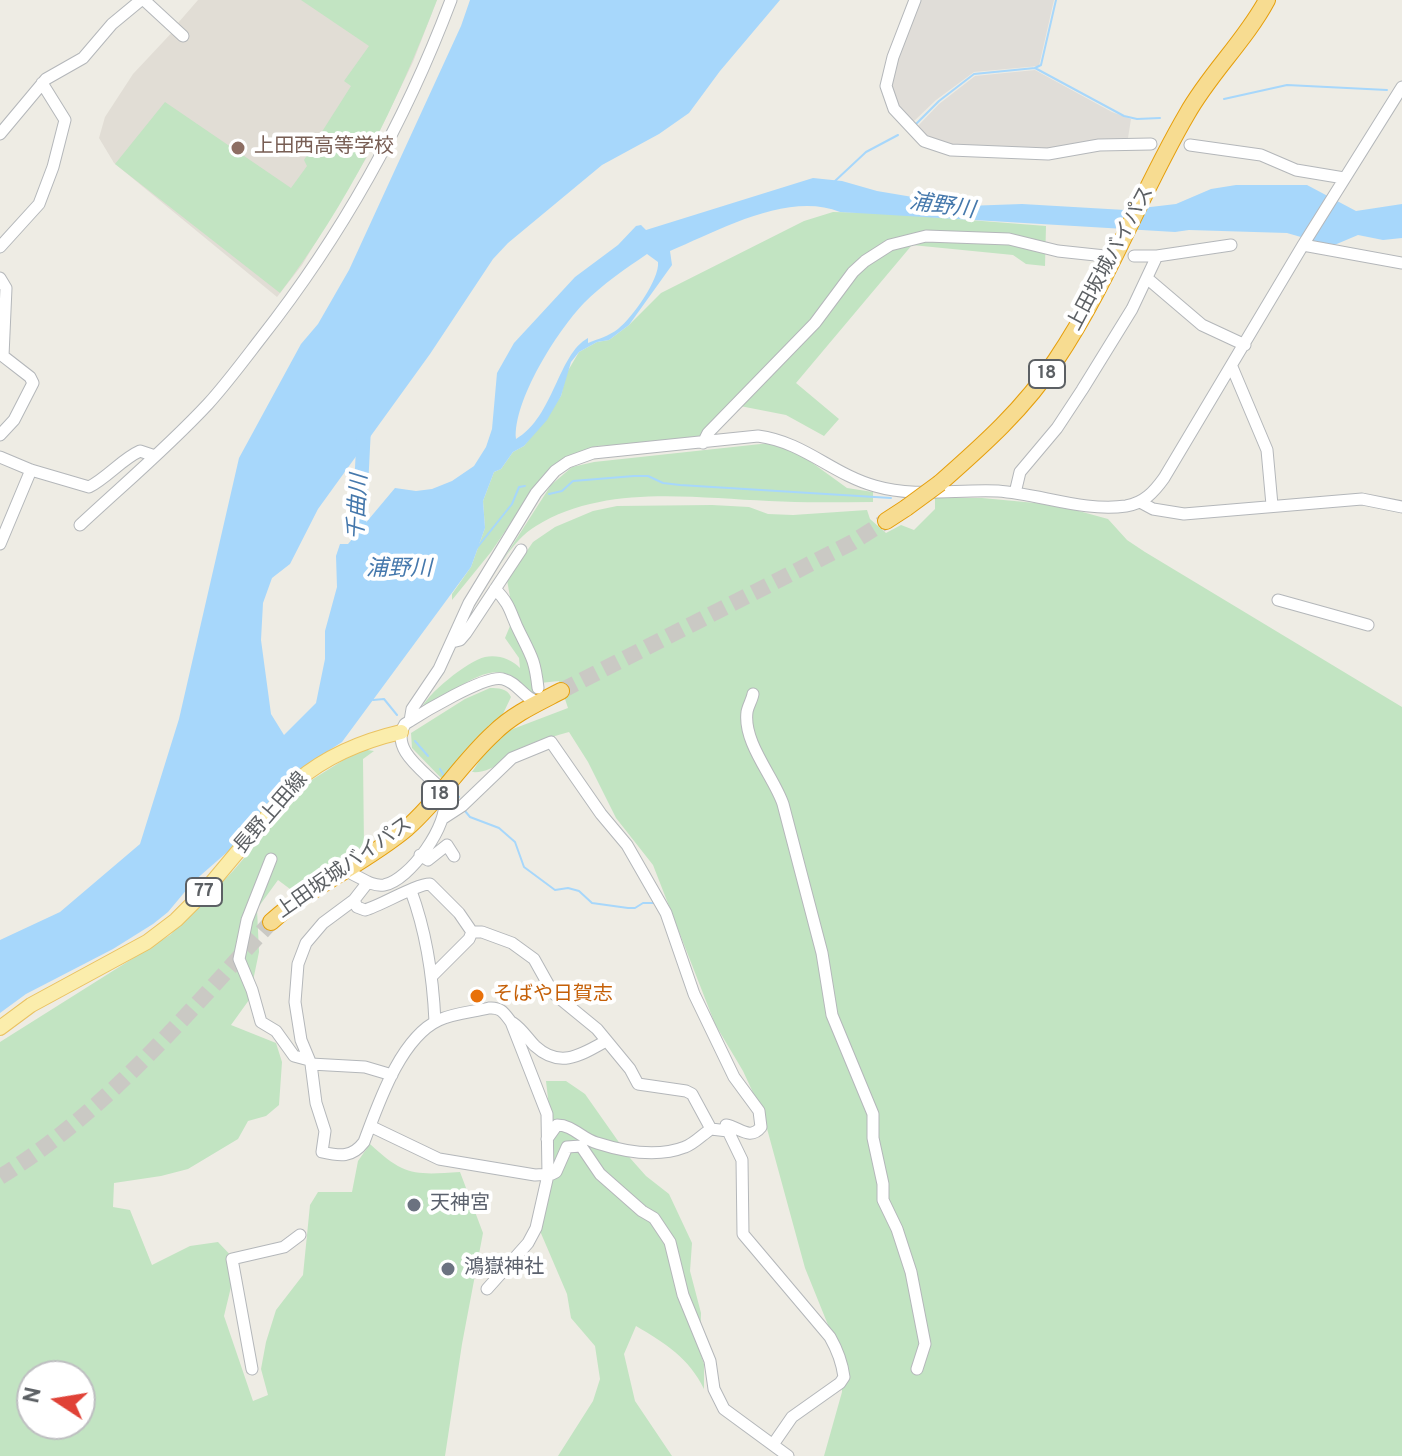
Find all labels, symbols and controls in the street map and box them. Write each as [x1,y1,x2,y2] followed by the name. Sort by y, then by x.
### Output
[254,136,394,160] place label: 上田西高等学校
[229,139,247,157] marker: 上田西高等学校
[1064,183,1160,335] street label: 上田坂城バイパス
[907,190,977,226] water label: 浦野川
[1029,360,1065,388] road number: 18
[345,473,375,541] water label: 千曲川
[366,558,432,584] water label: 浦野川
[230,768,314,860] street label: 長野上田線
[422,781,458,809] road number: 18
[273,813,417,925] street label: 上田坂城バイパス
[186,878,222,906] road number: 77
[493,984,613,1008] place label: そばや日賀志
[468,987,486,1005] marker: そばや日賀志
[430,1193,490,1217] place label: 天神宮
[405,1196,423,1214] marker: 天神宮
[464,1257,544,1281] place label: 鴻嶽神社
[439,1260,457,1278] marker: 鴻嶽神社
[16,1360,96,1440] north arrow
[19,1385,49,1406] text: N

